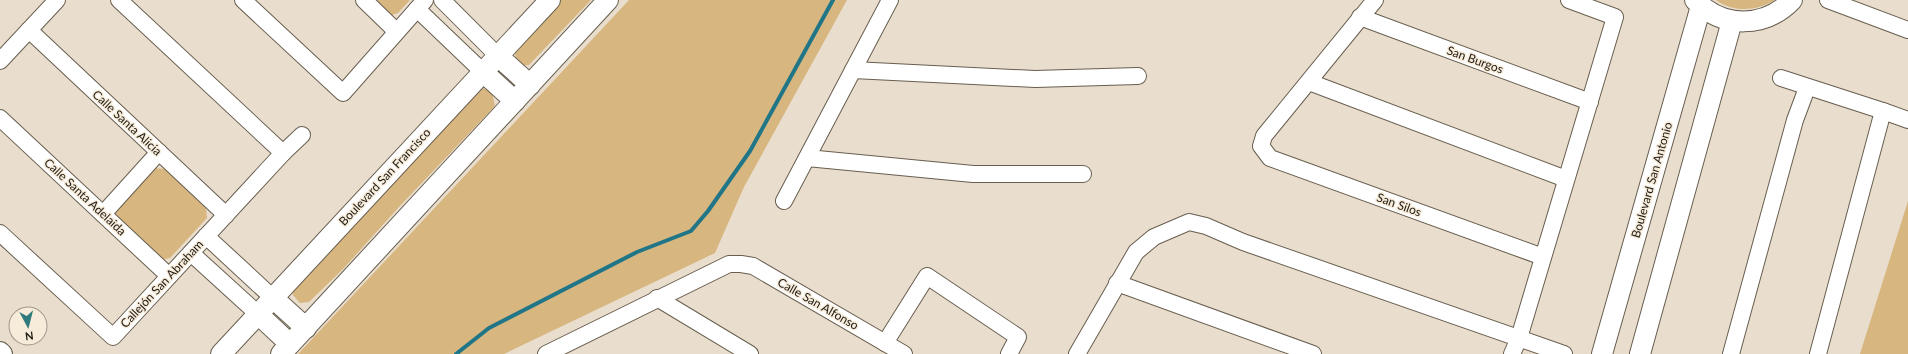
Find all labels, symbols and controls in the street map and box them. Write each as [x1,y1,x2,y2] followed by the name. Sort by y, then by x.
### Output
[1445,42,1505,77] street label: San Burgos
[90,87,165,159] street label: Calle Santa Alicia
[1628,120,1675,240] street label: Boulevard San Antonio
[336,125,434,228] street label: Boulevard San Francisco
[41,155,129,238] street label: Calle Santa Adelaida
[1375,190,1424,220] street label: San Silos
[117,236,206,331] street label: Callejón San Abraham
[775,274,862,333] street label: Calle San Alfonso
[8,306,48,346] north arrow
[24,329,34,343] text: N

